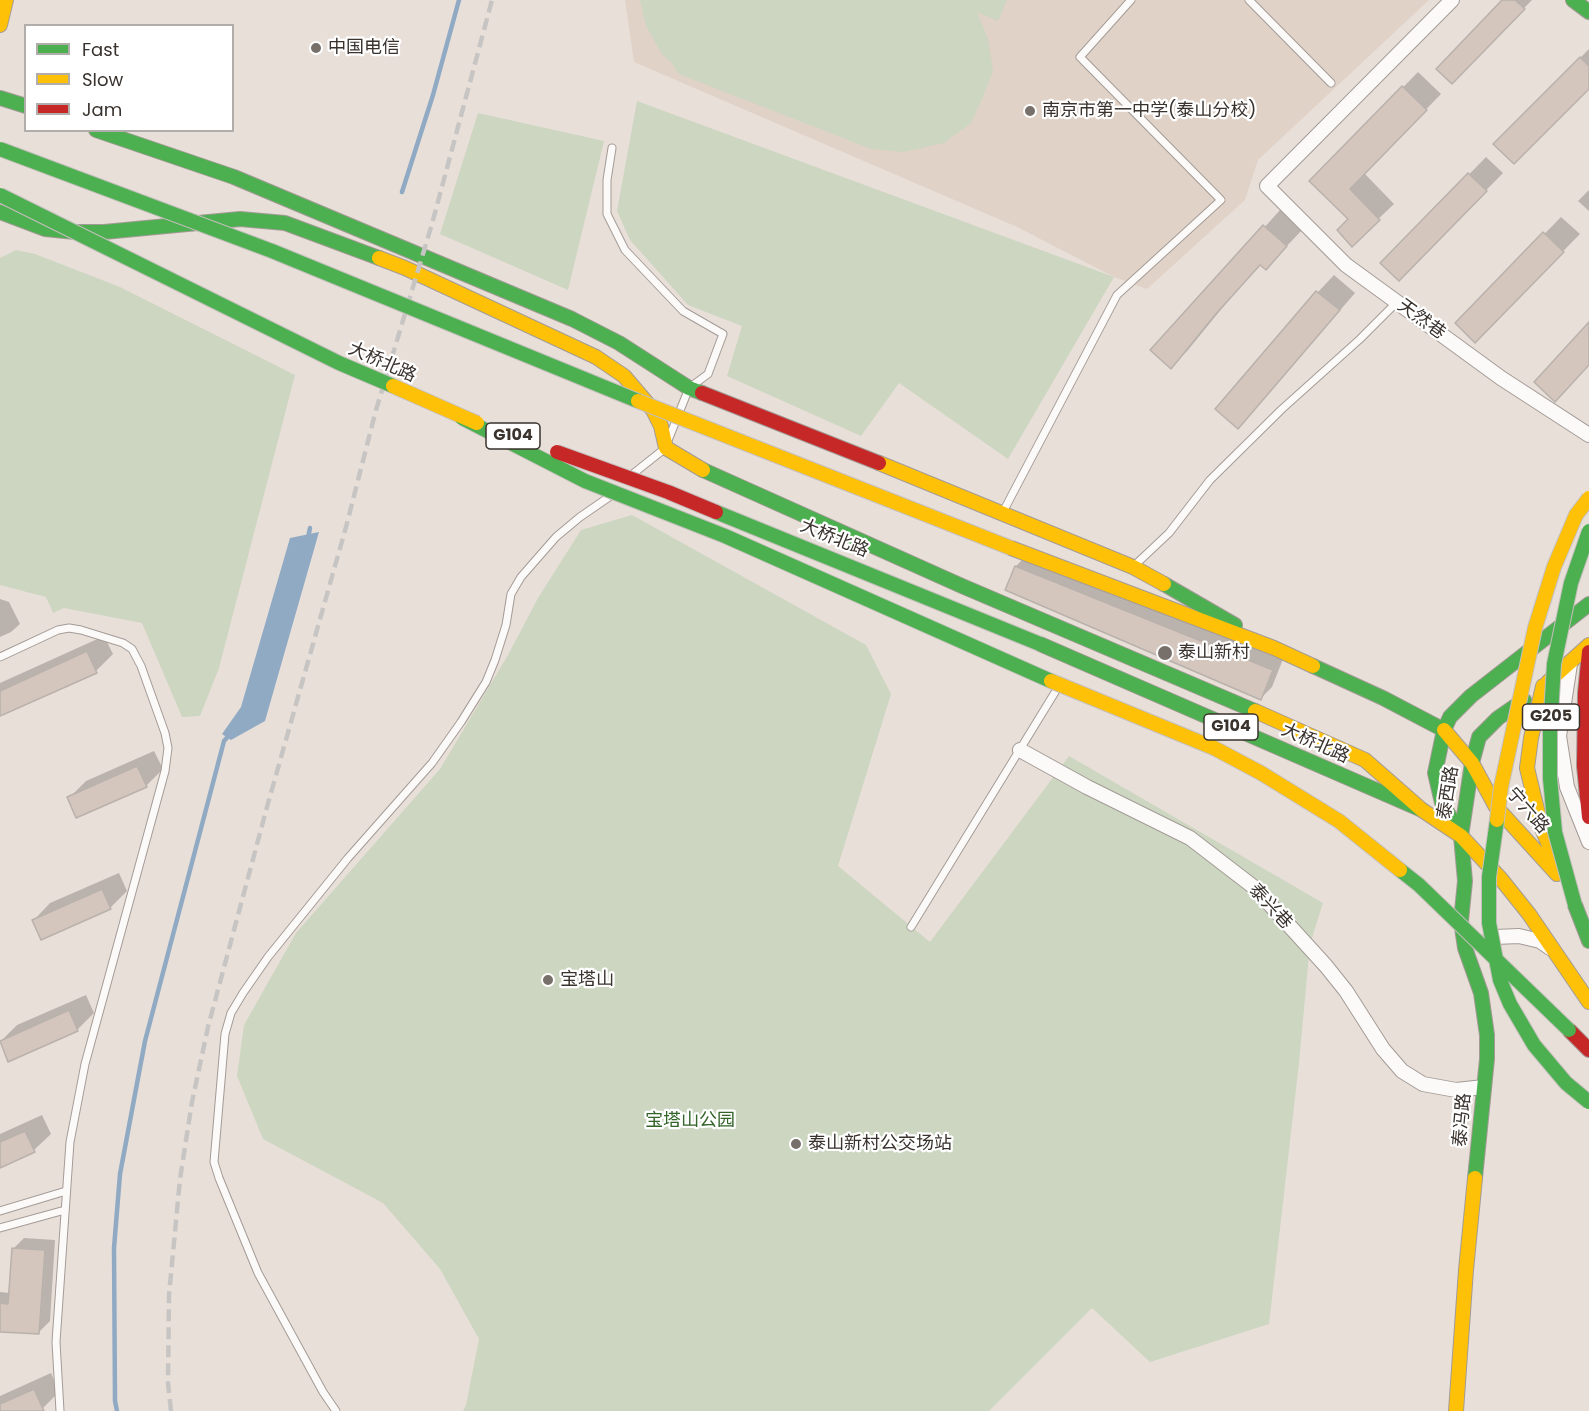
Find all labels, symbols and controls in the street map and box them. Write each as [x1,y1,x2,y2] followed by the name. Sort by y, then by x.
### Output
[24,24,234,132] legend
[82,37,119,62] text: Fast
[328,37,400,59] place label: 中国电信
[309,41,323,55] marker: 中国电信
[82,67,123,92] text: Slow
[82,97,122,122] text: Jam
[1042,100,1256,122] place label: 南京市第一中学(泰山分校)
[1023,104,1037,118] marker: 南京市第一中学(泰山分校)
[1393,295,1449,345] street label: 天然巷
[345,338,419,388] street label: 大桥北路
[486,423,540,449] road number: G104
[797,516,871,562] street label: 大桥北路
[1178,642,1250,664] place label: 泰山新村
[1156,644,1174,662] marker: 泰山新村
[1522,704,1580,730] road number: G205
[1204,714,1258,740] road number: G104
[1278,719,1352,769] street label: 大桥北路
[1434,765,1464,821] street label: 泰西路
[1501,784,1553,838] street label: 宁六路
[1244,880,1296,934] street label: 泰兴巷
[560,969,614,991] place label: 宝塔山
[541,973,555,987] marker: 宝塔山
[1450,1092,1476,1148] street label: 泰冯路
[645,1110,735,1132] park label: 宝塔山公园
[808,1133,952,1155] place label: 泰山新村公交场站
[789,1137,803,1151] marker: 泰山新村公交场站

